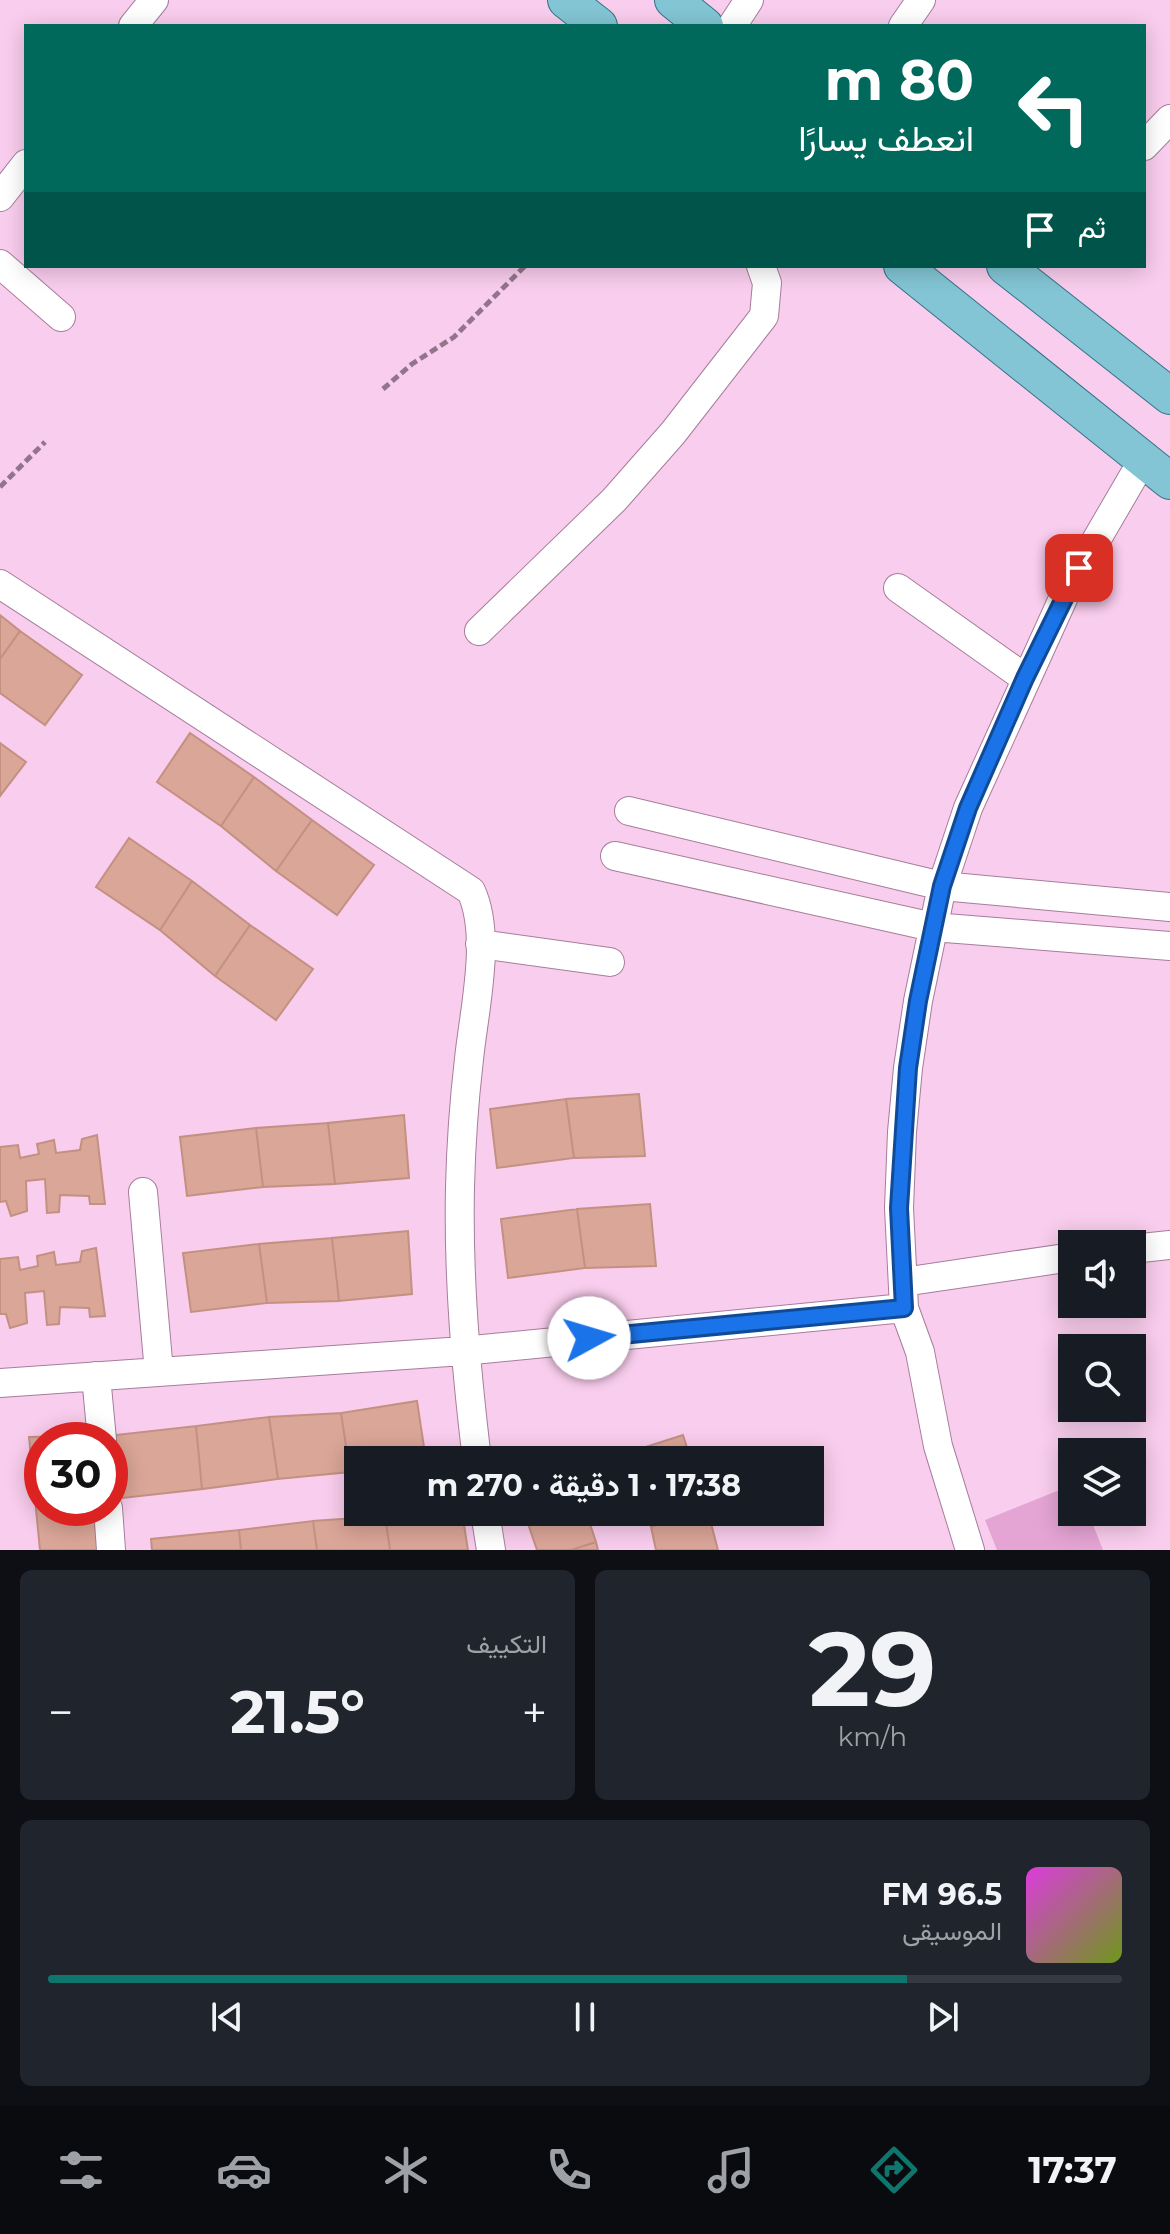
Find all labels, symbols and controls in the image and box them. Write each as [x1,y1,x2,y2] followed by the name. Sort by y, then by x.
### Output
[824,46,974,114] text: 80 m
[1002,56,1106,160] icon: left
[798,116,974,160] text: انعطف يسارًا
[1018,208,1062,252] icon: arrive
[1078,209,1106,246] text: ثم
[1045,534,1113,602] pin
[1057,546,1101,590] icon: arrive
[1058,1230,1146,1526] map controls
[1058,1230,1146,1318] button: sound
[547,1296,631,1380] position arrow
[1058,1334,1146,1422] button: search
[24,1422,128,1526] speed limit sign: 30
[1058,1438,1146,1526] button: layers
[427,1467,741,1504] text: 17:38 · 1 دقيقة · 270 m
[809,1605,936,1732] text: 29
[466,1628,547,1660] text: التكييف
[230,1675,365,1748] text: 21.5°
[48,1685,73,1739] text: −
[522,1685,547,1739] text: +
[838,1721,907,1753] text: km/h
[881,1876,1002,1913] text: 96.5 FM
[902,1915,1002,1947] text: الموسيقى
[205,1995,249,2039] icon: previous
[563,1995,607,2039] icon: pause
[921,1995,965,2039] icon: next
[53,2142,109,2198] icon: filters
[216,2142,272,2198] icon: car
[378,2142,434,2198] icon: climate
[541,2142,597,2198] icon: phone
[703,2142,759,2198] icon: music
[866,2142,922,2198] icon: directions
[1028,2148,1117,2192] text: 17:37

